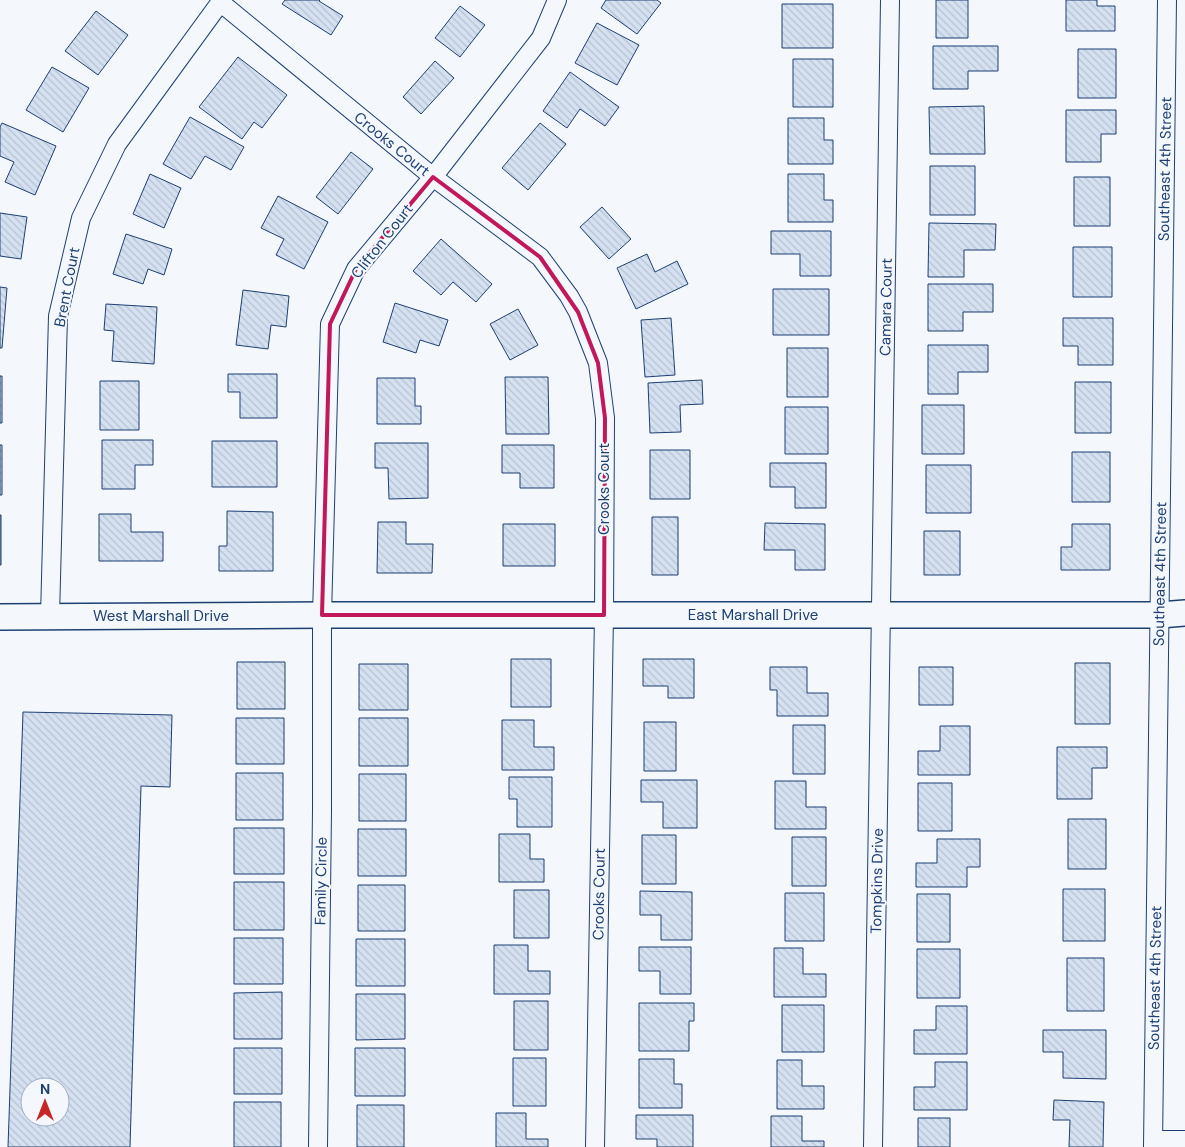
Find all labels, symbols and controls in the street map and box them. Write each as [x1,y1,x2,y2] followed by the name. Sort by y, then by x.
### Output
[1154,96,1176,241] street label: Southeast 4th Street
[350,107,434,181] street label: Crooks Court
[347,199,418,282] street label: Clifton Court
[49,245,85,329] street label: Brent Court
[875,258,897,356] street label: Camara Court
[594,443,614,535] street label: Crooks Court
[1149,501,1171,646] street label: Southeast 4th Street
[688,605,818,625] street label: East Marshall Drive
[93,606,229,626] street label: West Marshall Drive
[866,828,888,934] street label: Tompkins Drive
[310,837,332,925] street label: Family Circle
[588,848,610,940] street label: Crooks Court
[1144,905,1166,1050] street label: Southeast 4th Street
[20,1077,70,1127] north arrow
[40,1080,50,1098] text: N

